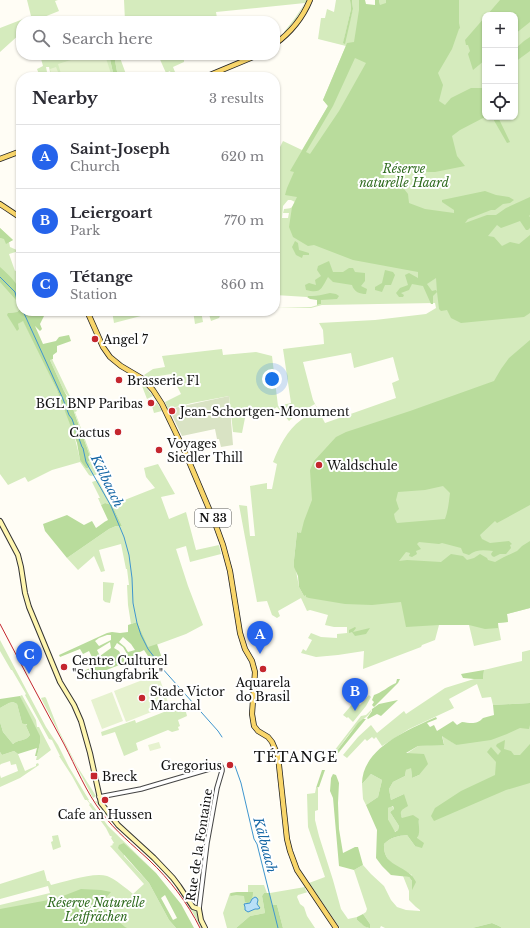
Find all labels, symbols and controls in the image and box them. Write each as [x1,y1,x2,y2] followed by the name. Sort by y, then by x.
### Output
[482,12,518,120] map controls
[482,12,518,48] button: +
[16,16,280,60] search box
[30,27,52,49] icon: search
[62,29,153,48] text: Search here
[482,48,518,84] button: −
[482,84,518,120] button: locate
[32,88,98,109] text: Nearby
[209,90,264,107] text: 3 results
[70,139,170,158] text: Saint-Joseph
[40,148,50,165] text: A
[221,148,264,165] text: 620 m
[70,158,120,175] text: Church
[359,161,450,190] park label: Réserve naturelle Haard
[70,203,153,222] text: Leiergoart
[40,212,50,229] text: B
[224,212,264,229] text: 770 m
[70,222,100,239] text: Park
[70,267,133,286] text: Tétange
[40,276,50,293] text: C
[221,276,264,293] text: 860 m
[70,286,117,303] text: Station
[102,332,149,347] place label: Angel 7
[90,334,100,344] marker: Angel 7
[262,369,282,389] your location
[127,373,200,388] place label: Brasserie F1
[114,375,124,385] marker: Brasserie F1
[36,396,143,411] place label: BGL BNP Paribas
[146,398,156,408] marker: BGL BNP Paribas
[178,404,350,419] place label: Jean-Schortgen-Monument
[167,406,177,416] marker: Jean-Schortgen-Monument
[69,425,110,440] place label: Cactus
[113,427,123,437] marker: Cactus
[166,436,243,465] place label: Voyages Siedler Thill
[154,445,164,455] marker: Voyages Siedler Thill
[86,451,127,510] water label: Kälbaach
[326,458,398,473] place label: Waldschule
[314,460,324,470] marker: Waldschule
[195,509,231,527] road number: N 33
[247,621,273,654] pin: A
[16,641,42,674] pin: C
[72,653,168,682] place label: Centre Culturel "Schungfabrik"
[59,662,69,672] marker: Centre Culturel "Schungfabrik"
[258,664,268,674] marker: Aquarela do Brasil
[235,675,291,704] place label: Aquarela do Brasil
[342,678,368,711] pin: B
[150,684,225,713] place label: Stade Victor Marchal
[137,693,147,703] marker: Stade Victor Marchal
[254,748,338,766] district label: TÉTANGE
[161,758,222,773] place label: Gregorius
[225,760,235,770] marker: Gregorius
[102,769,138,784] place label: Breck
[89,771,99,781] marker: Breck
[183,787,215,903] street label: Rue de la Fontaine
[100,795,110,805] marker: Cafe an Hussen
[58,807,152,822] place label: Cafe an Hussen
[249,814,281,875] water label: Kälbaach
[46,895,145,924] park label: Réserve Naturelle Leiffrächen

